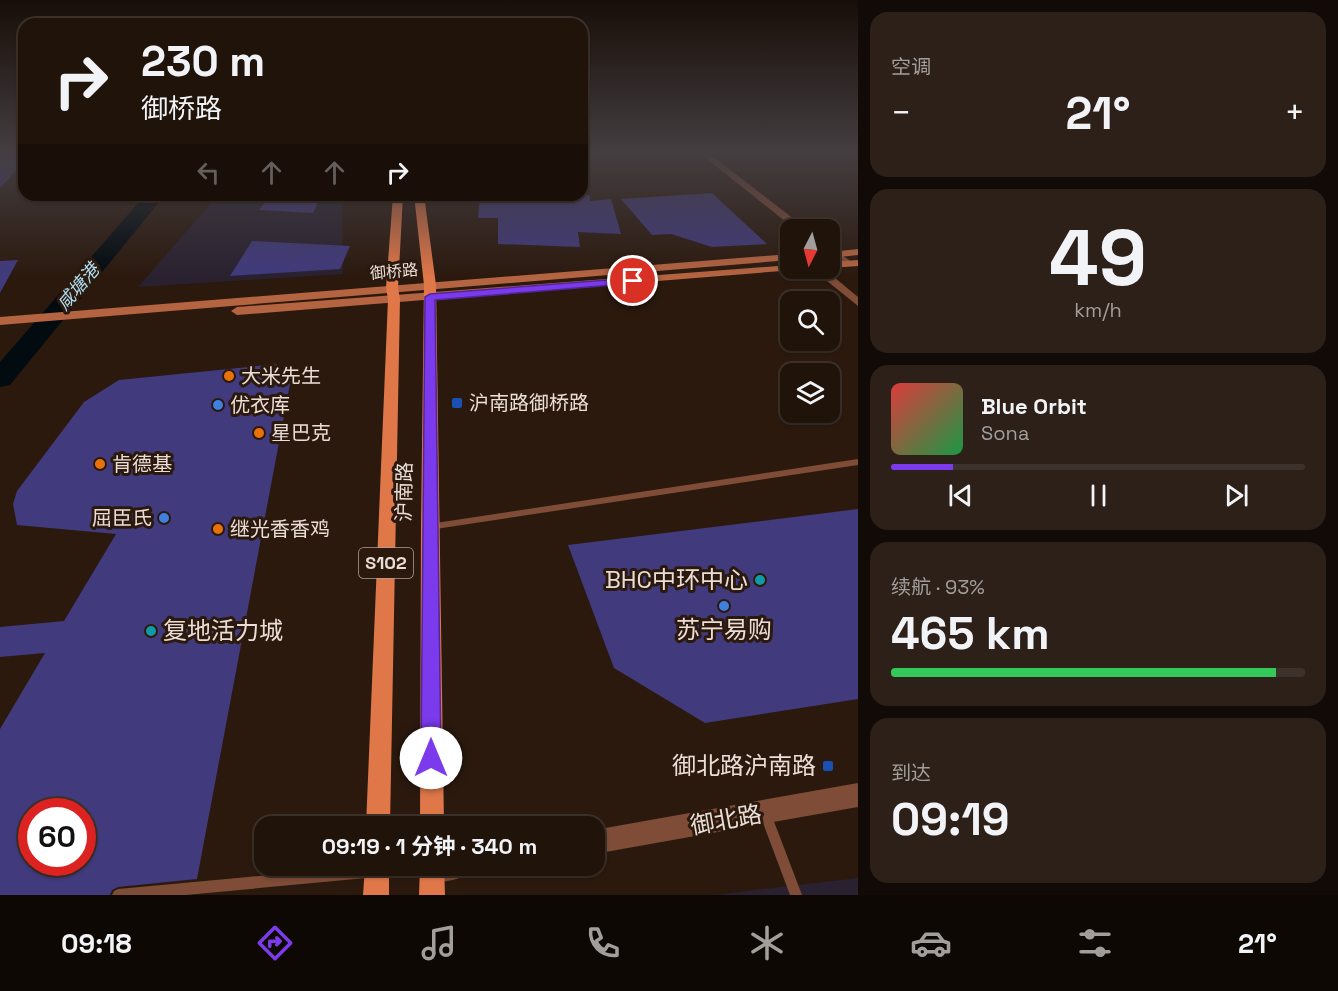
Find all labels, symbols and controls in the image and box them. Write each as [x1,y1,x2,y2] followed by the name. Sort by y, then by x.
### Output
[141,35,265,88] text: 230 m
[42,42,120,120] icon: right
[891,54,931,80] text: 空调
[1066,85,1130,142] text: 21°
[141,91,222,126] text: 御桥路
[891,92,911,134] text: −
[1285,92,1305,134] text: +
[192,156,225,189] icon: left
[255,156,288,189] icon: ahead
[318,156,351,189] icon: ahead
[381,156,414,189] icon: right
[1049,208,1147,308] text: 49
[780,219,840,279] north arrow
[780,219,840,423] map controls
[607,255,658,306] pin
[51,256,106,315] water label: 咸塘港
[369,259,419,284] street label: 御桥路
[616,264,649,297] icon: arrive
[780,291,840,351] button: search
[1074,297,1122,323] text: km/h
[241,363,321,389] place label: 大米先生
[780,363,840,423] button: layers
[222,369,236,383] marker: 大米先生
[469,390,589,416] place label: 沪南路御桥路
[230,392,290,418] place label: 优衣库
[981,392,1087,420] text: Blue Orbit
[450,396,464,410] marker: 沪南路御桥路
[211,398,225,412] marker: 优衣库
[271,420,331,446] place label: 星巴克
[981,420,1029,446] text: Sona
[252,426,266,440] marker: 星巴克
[112,451,172,477] place label: 肯德基
[93,457,107,471] marker: 肯德基
[390,462,418,522] street label: 沪南路
[944,479,977,512] icon: previous
[1082,479,1115,512] icon: pause
[1220,479,1253,512] icon: next
[92,505,152,531] place label: 屈臣氏
[157,511,171,525] marker: 屈臣氏
[230,516,330,542] place label: 继光香香鸡
[211,522,225,536] marker: 继光香香鸡
[359,548,413,578] road number: S102
[605,564,748,595] place label: BHC中环中心
[753,573,767,587] marker: BHC中环中心
[891,574,985,600] text: 续航 · 93%
[717,599,731,613] marker: 苏宁易购
[891,605,1050,662] text: 465 km
[676,614,772,645] place label: 苏宁易购
[163,615,283,646] place label: 复地活力城
[144,624,158,638] marker: 复地活力城
[399,726,463,790] position arrow
[672,750,816,781] place label: 御北路沪南路
[821,759,835,773] marker: 御北路沪南路
[891,760,931,786] text: 到达
[891,791,1010,848] text: 09:19
[18,798,96,876] speed limit sign: 60
[688,798,764,841] street label: 御北路
[322,832,537,860] text: 09:19 · 1 分钟 · 340 m
[254,922,296,964] icon: directions
[418,922,460,964] icon: music
[582,922,624,964] icon: phone
[746,922,788,964] icon: climate
[910,922,952,964] icon: car
[1074,922,1116,964] icon: filters
[61,926,132,961] text: 09:18
[1238,926,1277,961] text: 21°

